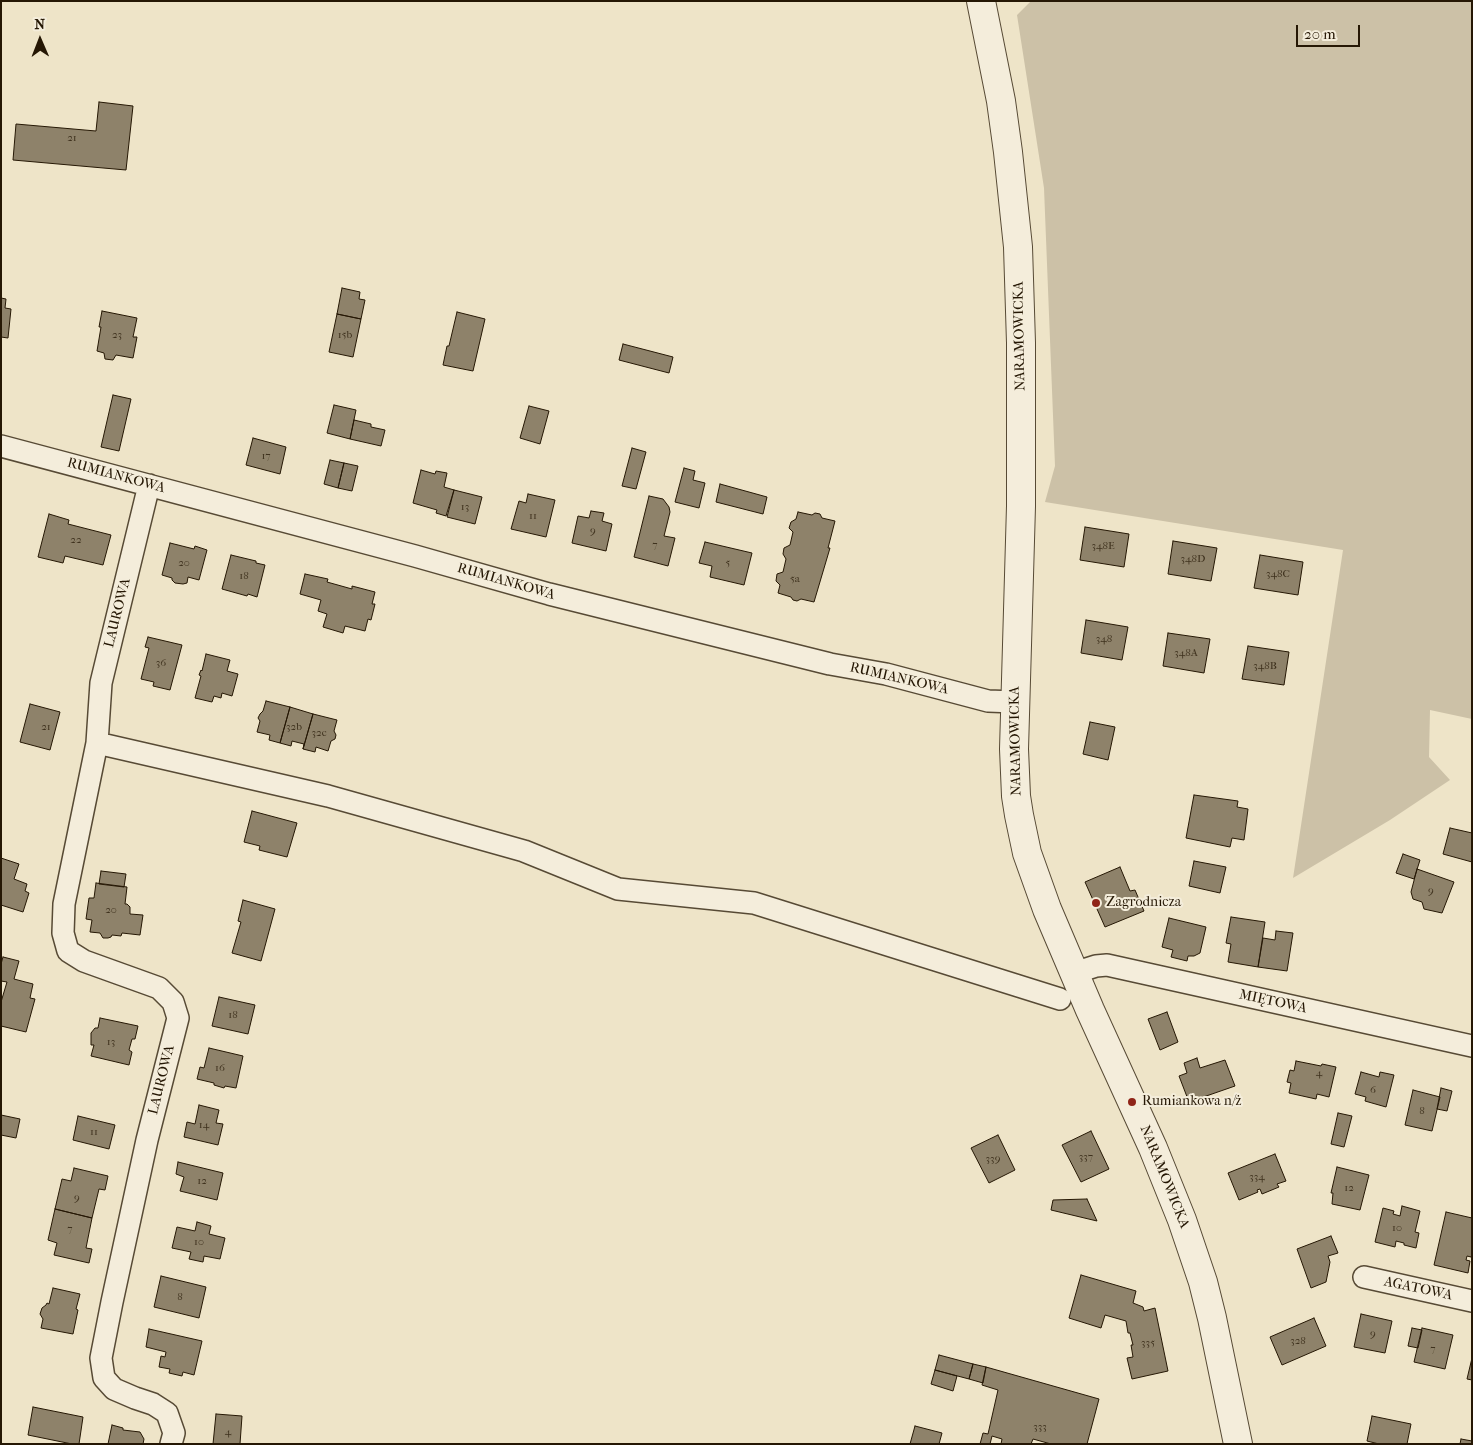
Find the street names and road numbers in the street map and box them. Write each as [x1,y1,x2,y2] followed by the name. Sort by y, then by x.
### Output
[1011,281,1029,391] street label: NARAMOWICKA
[65,455,167,497] street label: RUMIANKOWA
[455,560,557,604] street label: RUMIANKOWA
[101,577,135,649] street label: LAUROWA
[848,659,950,699] street label: RUMIANKOWA
[1007,686,1025,796] street label: NARAMOWICKA
[1238,987,1308,1017] street label: MIĘTOWA
[145,1044,179,1116] street label: LAUROWA
[1136,1123,1192,1231] street label: NARAMOWICKA
[1382,1274,1454,1304] street label: AGATOWA

